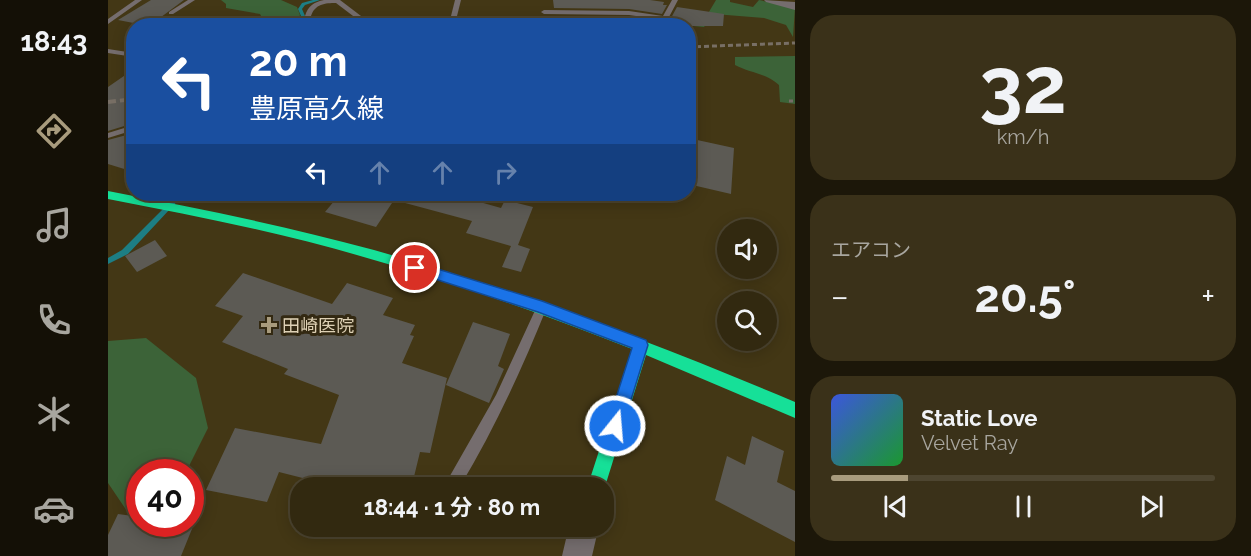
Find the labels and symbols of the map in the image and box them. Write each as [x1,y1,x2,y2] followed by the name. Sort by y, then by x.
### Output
[389,242,440,293] pin
[282,315,354,336] place label: 田崎医院
[260,316,278,334] marker: 田崎医院
[583,394,647,458] position arrow
[126,459,204,537] speed limit sign: 40

